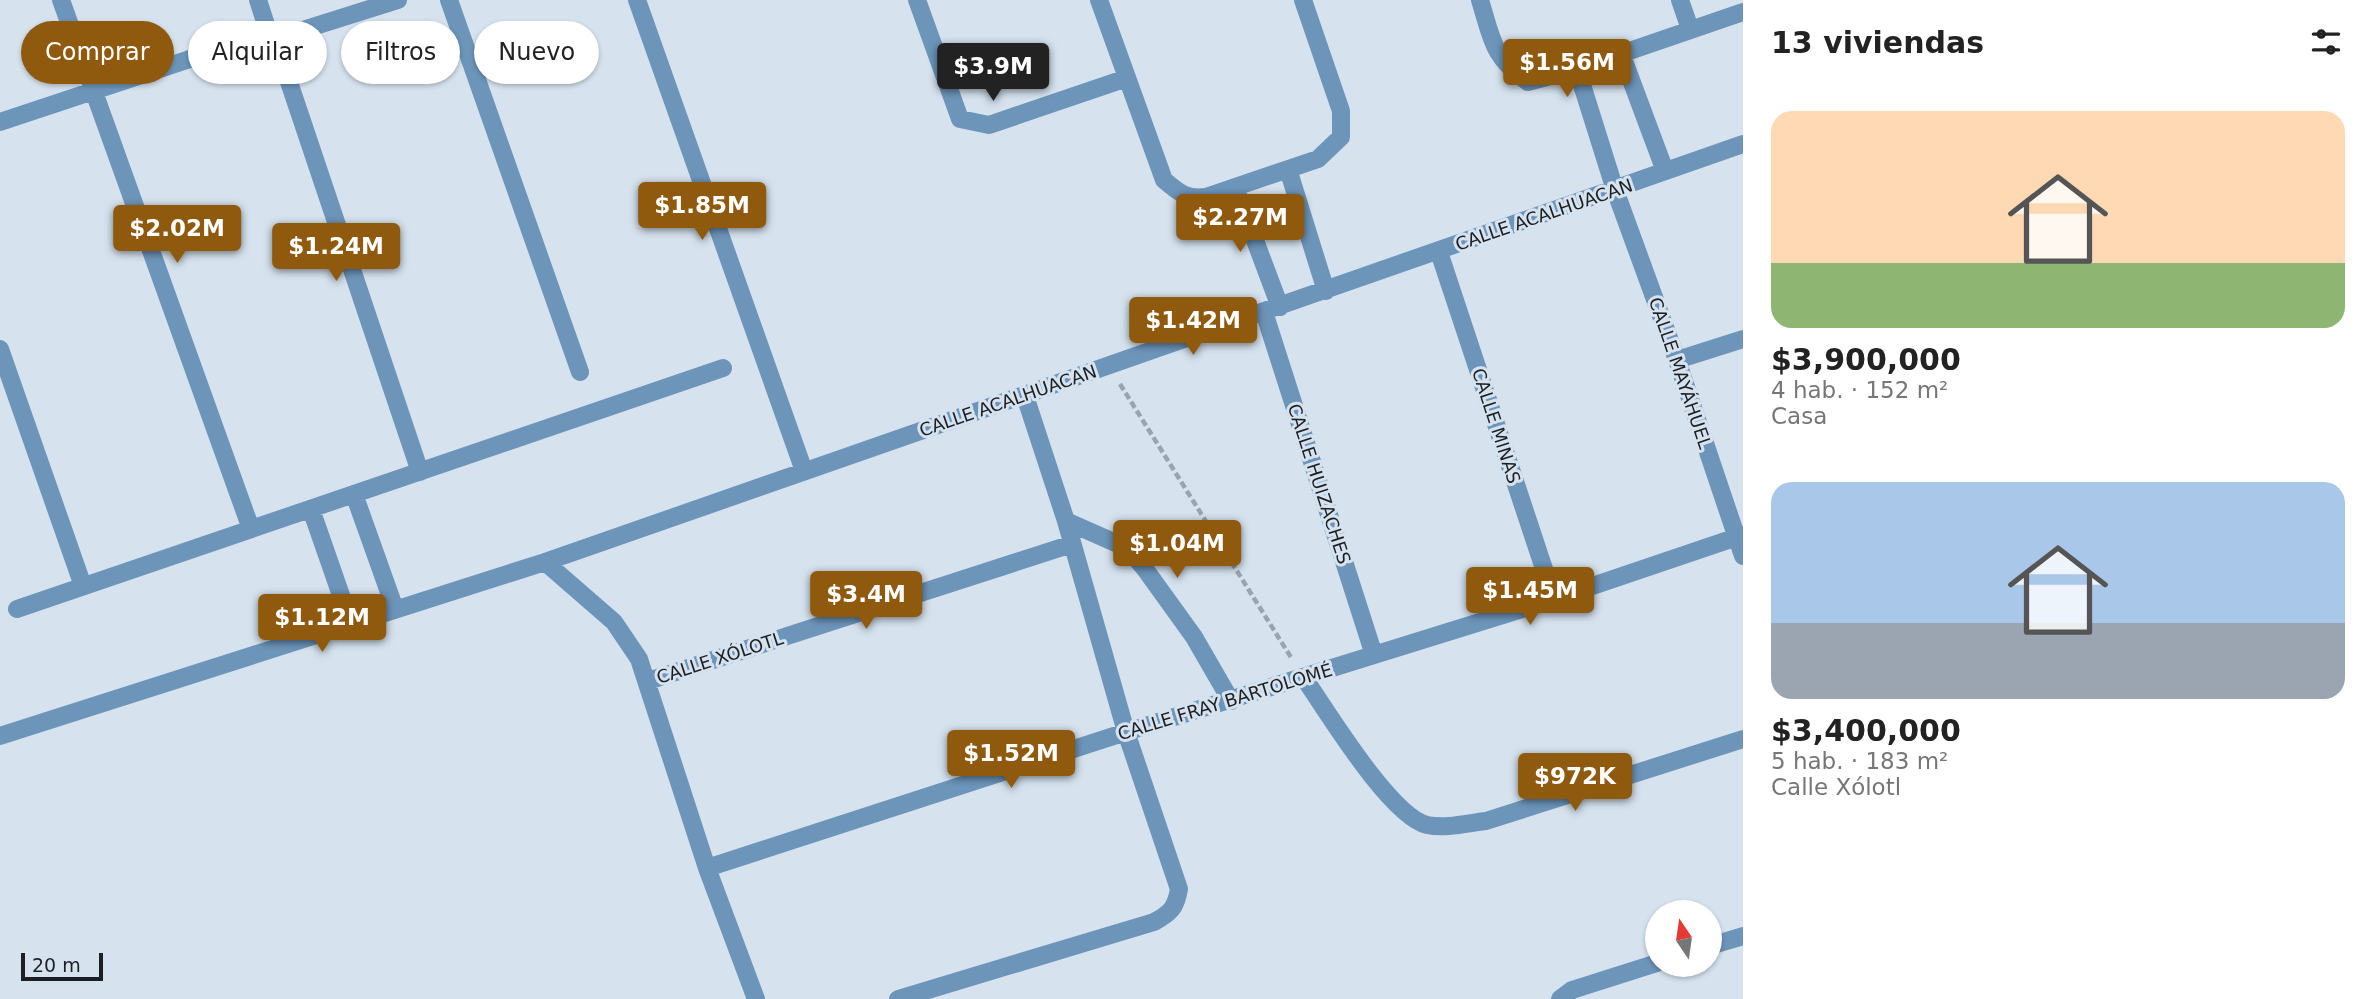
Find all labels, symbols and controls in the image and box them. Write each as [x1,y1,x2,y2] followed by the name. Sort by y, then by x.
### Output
[21,21,174,84] chip: Comprar
[188,21,327,84] chip: Alquilar
[341,21,460,84] chip: Filtros
[474,21,599,84] chip: Nuevo
[2307,23,2345,61] icon: filters
[1771,25,1984,60] text: 13 viviendas
[1510,40,1624,99] pin: $1.56M
[944,43,1042,103] pin: $3.9M
[1519,49,1615,75] text: $1.56M
[953,53,1033,79] text: $3.9M
[1995,156,2121,282] icon: home
[1452,174,1635,255] street label: CALLE ACALHUACAN
[645,182,759,242] pin: $1.85M
[654,192,750,218] text: $1.85M
[1183,194,1297,254] pin: $2.27M
[1192,204,1288,230] text: $2.27M
[120,205,234,265] pin: $2.02M
[129,215,225,241] text: $2.02M
[279,224,393,283] pin: $1.24M
[288,233,384,259] text: $1.24M
[1645,294,1716,451] street label: CALLE MAYÁHUEL
[1136,298,1250,357] pin: $1.42M
[1145,307,1241,333] text: $1.42M
[1771,342,1961,377] text: $3,900,000
[916,360,1099,441] street label: CALLE ACALHUACAN
[1468,366,1525,486] street label: CALLE MINAS
[1771,377,1948,403] text: 4 hab. · 152 m²
[1284,401,1355,567] street label: CALLE HUIZACHES
[1771,403,1827,429] text: Casa
[1120,520,1234,580] pin: $1.04M
[1995,527,2121,653] icon: home
[1129,530,1225,556] text: $1.04M
[1473,568,1587,627] pin: $1.45M
[817,572,915,631] pin: $3.4M
[1482,577,1578,603] text: $1.45M
[826,581,906,607] text: $3.4M
[265,594,379,654] pin: $1.12M
[274,604,370,630] text: $1.12M
[654,627,786,688] street label: CALLE XÓLOTL
[1115,659,1335,744] street label: CALLE FRAY BARTOLOMÉ
[1771,713,1961,748] text: $3,400,000
[954,730,1068,790] pin: $1.52M
[963,740,1059,766] text: $1.52M
[1771,748,1948,774] text: 5 hab. · 183 m²
[1526,754,1624,813] pin: $972K
[1534,763,1616,789] text: $972K
[1771,774,1901,800] text: Calle Xólotl
[1645,900,1722,976] north arrow
[1645,900,1722,977] map controls
[21,950,103,982] scale bar
[32,954,81,976] text: 20 m

